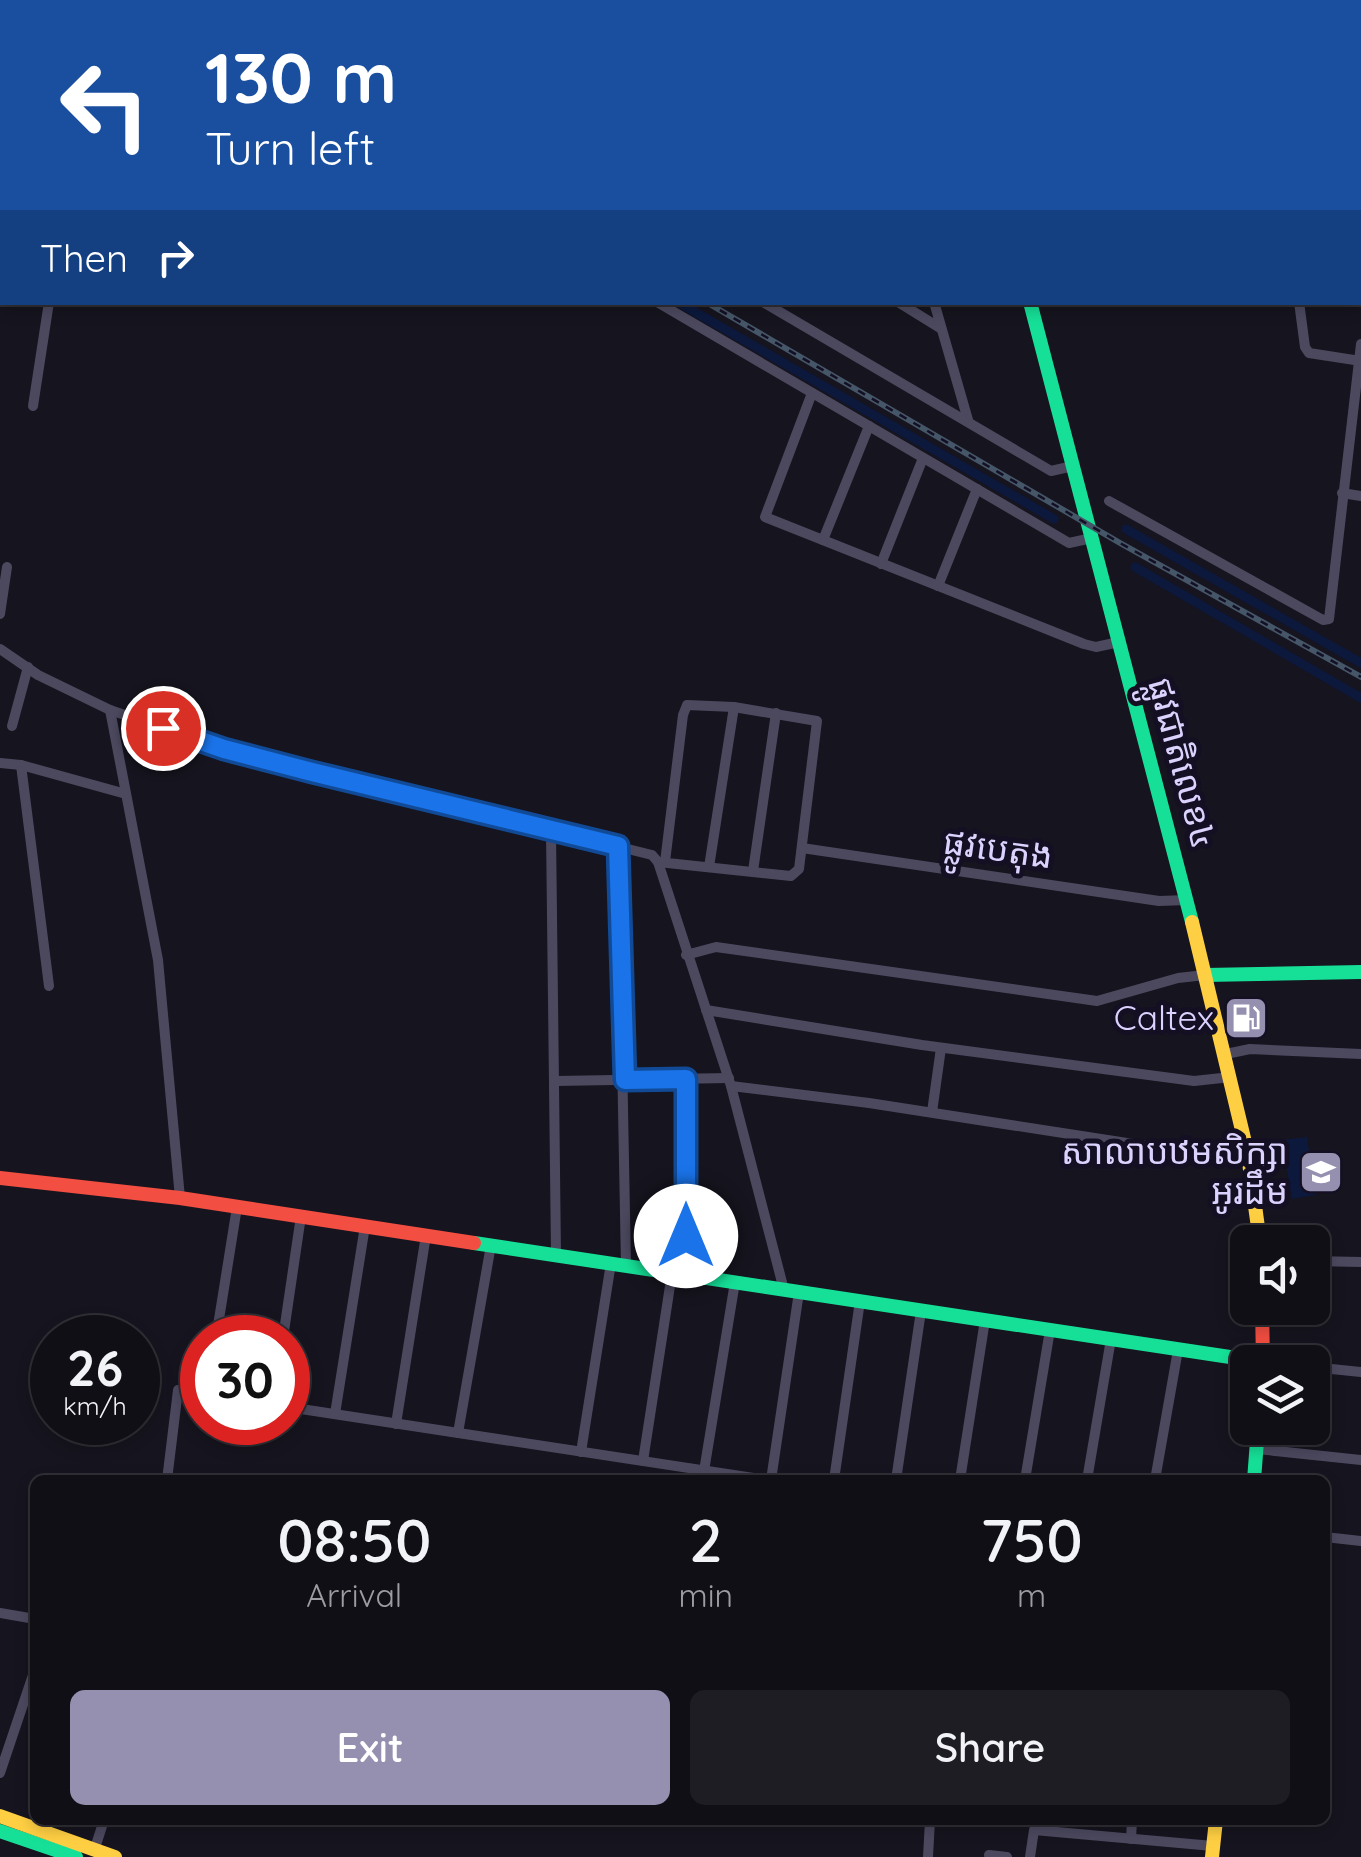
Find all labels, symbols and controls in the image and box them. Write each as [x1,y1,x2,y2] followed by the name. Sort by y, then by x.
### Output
[205,33,397,121] text: 130 m
[40,40,170,170] icon: left
[205,120,375,176] text: Turn left
[148,230,203,285] icon: right
[40,234,128,282] text: Then
[1129,672,1227,856] street label: ផ្លូវជាតិលេខ៤
[121,686,206,771] pin
[136,701,191,756] icon: arrive
[939,819,1056,888] street label: ផ្លូវបេតុង
[1114,995,1214,1039] place label: Caltex
[1223,995,1269,1041] fuel station icon: Caltex
[1061,1129,1288,1214] place label: សាលាបឋមសិក្សា អូរដឹម
[1298,1149,1344,1195] school or university icon: សាលាបឋមសិក្សា អូរដឹម
[634,1184,738,1288] position arrow
[1230,1225,1330,1445] map controls
[1230,1225,1330,1325] button: sound
[180,1315,310,1445] speed limit sign: 30
[67,1336,123,1399] text: 26
[1230,1345,1330,1445] button: layers
[63,1390,127,1421] text: km/h
[277,1502,431,1577] text: 08:50
[689,1502,723,1577] text: 2
[980,1502,1083,1577] text: 750
[306,1575,402,1615] text: Arrival
[679,1575,733,1615] text: min
[1017,1575,1046,1615] text: m
[70,1690,670,1805] button: Exit
[690,1690,1290,1805] button: Share

